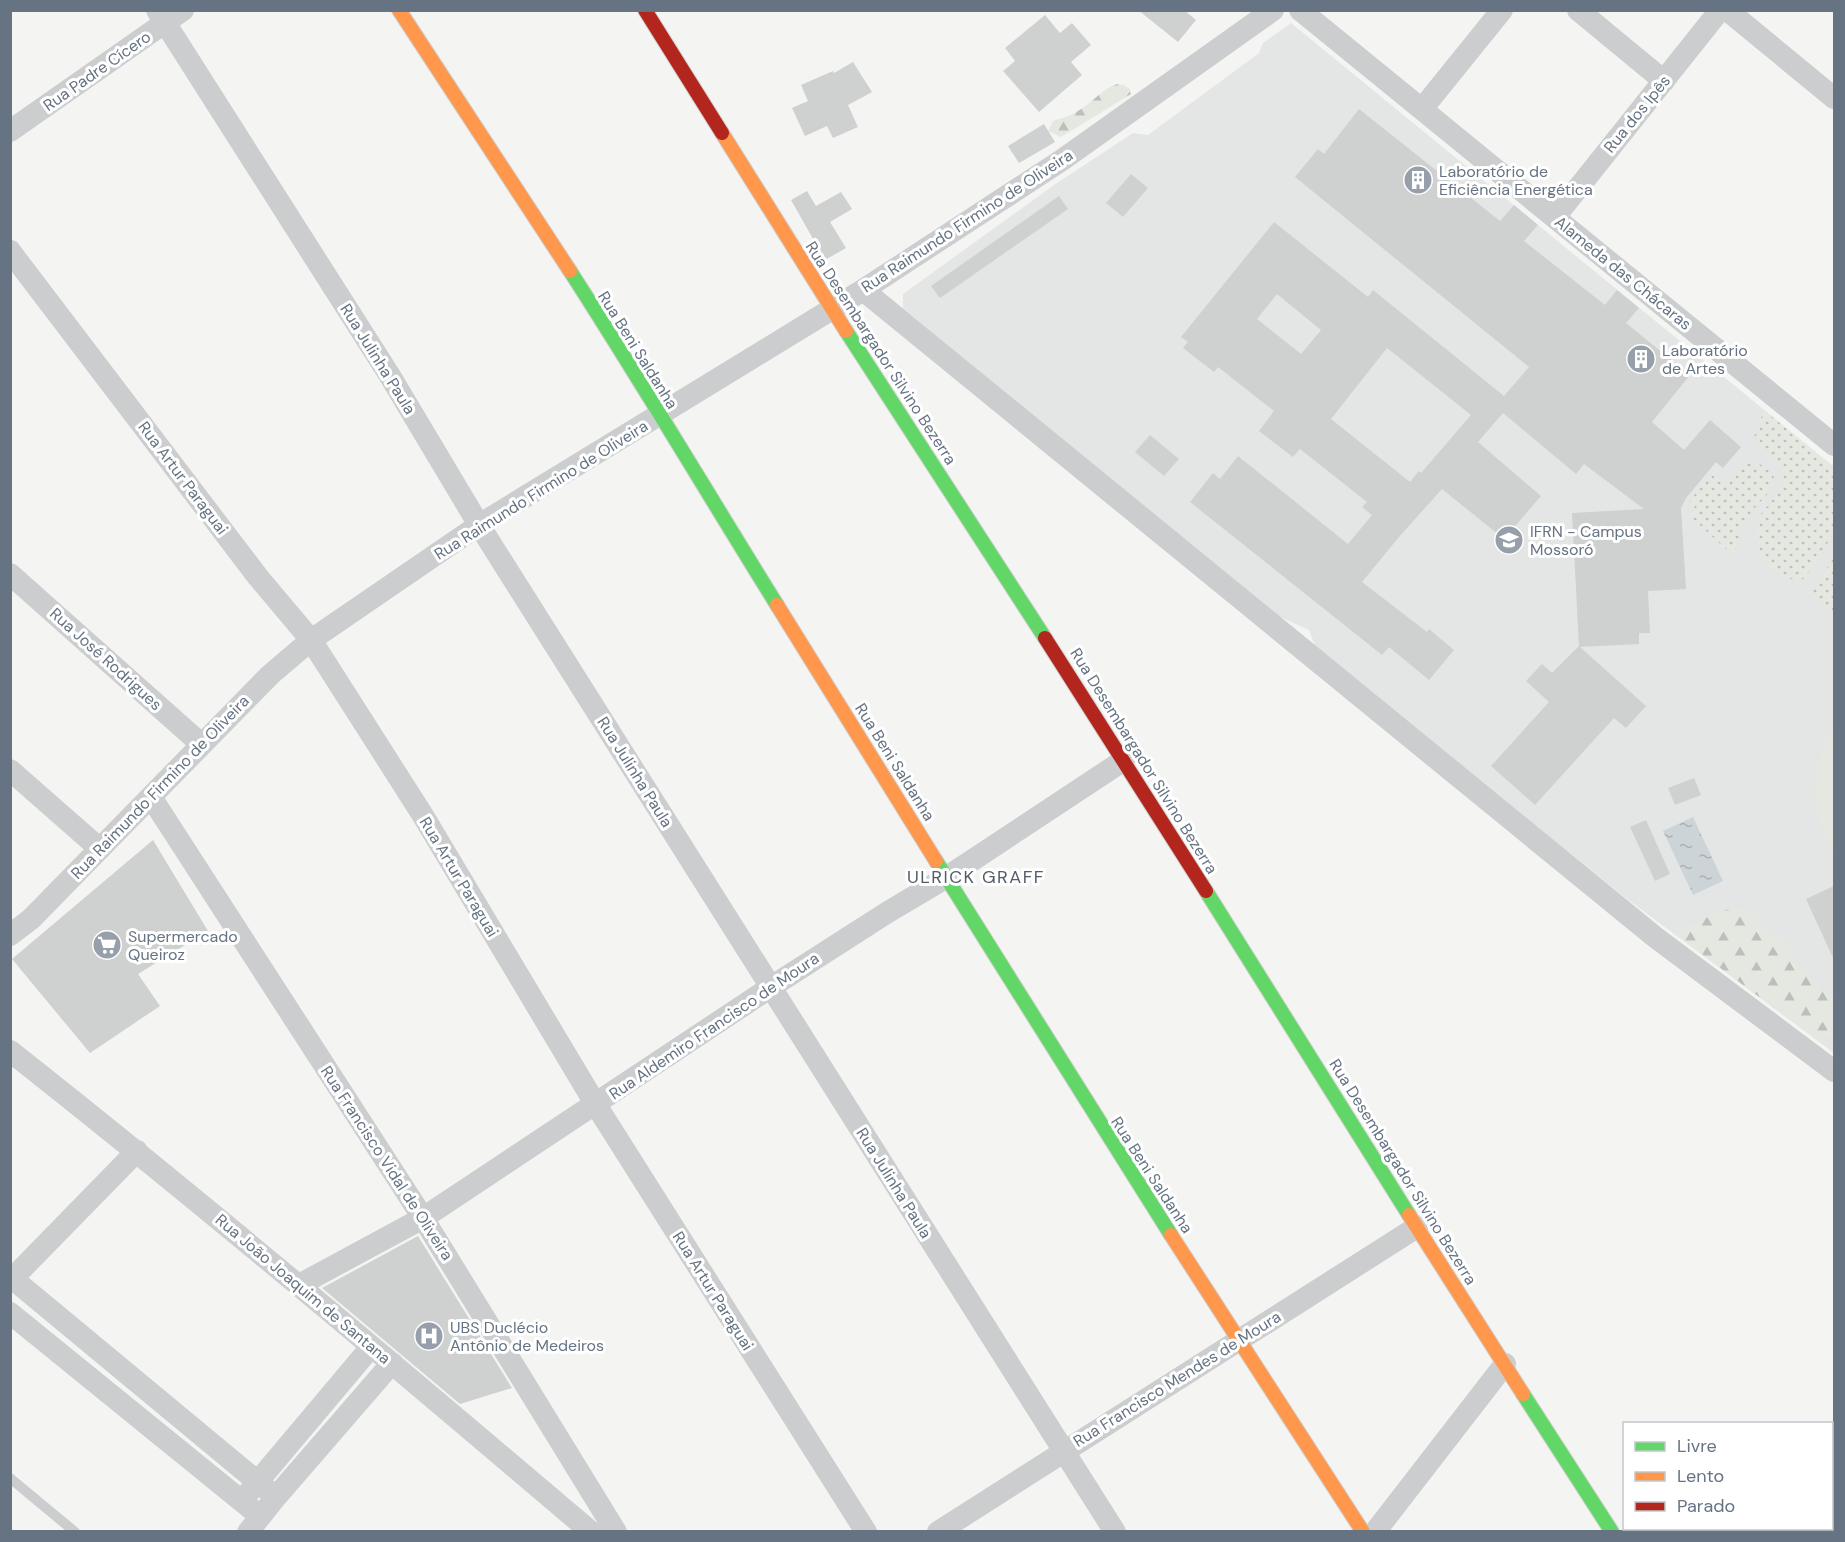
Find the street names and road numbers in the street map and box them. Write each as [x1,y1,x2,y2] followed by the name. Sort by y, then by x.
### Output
[39,26,155,116] street label: Rua Padre Cícero
[1599,71,1675,157] street label: Rua dos Ipês
[857,145,1077,297] street label: Rua Raimundo Firmino de Oliveira
[1550,211,1696,335] street label: Alameda das Chácaras
[801,237,961,469] street label: Rua Desembargador Silvino Bezerra
[593,287,683,413] street label: Rua Beni Saldanha
[336,300,420,418] street label: Rua Julinha Paula
[430,415,652,565] street label: Rua Raimundo Firmino de Oliveira
[133,417,233,539] street label: Rua Artur Paraguai
[45,603,167,715] street label: Rua José Rodrigues
[1066,644,1222,878] street label: Rua Desembargador Silvino Bezerra
[66,691,254,883] street label: Rua Raimundo Firmino de Oliveira
[850,699,940,825] street label: Rua Beni Saldanha
[593,713,677,831] street label: Rua Julinha Paula
[415,813,503,941] street label: Rua Artur Paraguai
[605,948,823,1104] street label: Rua Aldemiro Francisco de Moura
[1325,1055,1481,1289] street label: Rua Desembargador Silvino Bezerra
[316,1062,458,1264] street label: Rua Francisco Vidal de Oliveira
[1106,1113,1198,1237] street label: Rua Beni Saldanha
[852,1124,936,1242] street label: Rua Julinha Paula
[211,1209,395,1369] street label: Rua João Joaquim de Santana
[668,1227,758,1355] street label: Rua Artur Paraguai
[1069,1306,1285,1452] street label: Rua Francisco Mendes de Moura

